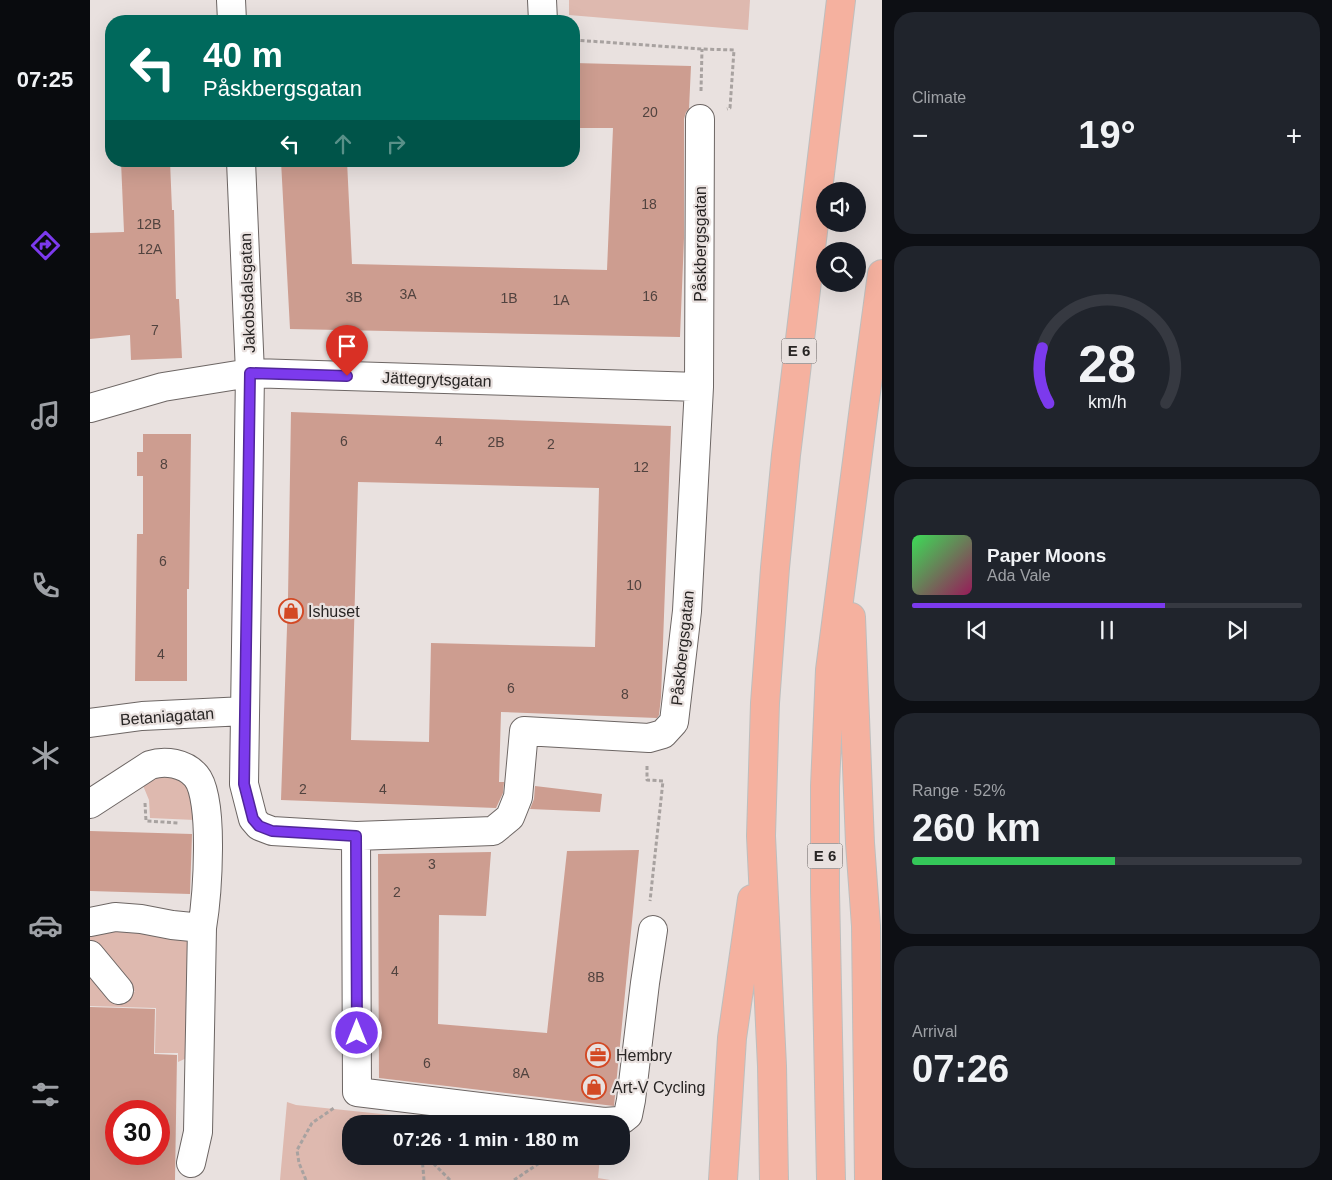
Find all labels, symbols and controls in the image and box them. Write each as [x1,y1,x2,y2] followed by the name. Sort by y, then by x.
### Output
[120,35,185,100] icon: left
[203,35,283,74] text: 40 m
[17,67,73,92] text: 07:25
[203,76,362,101] text: Påskbergsgatan
[912,89,966,106] text: Climate
[642,104,658,120] house number: 20
[1078,114,1136,156] text: 19°
[912,120,928,151] text: −
[1286,120,1302,151] text: +
[276,130,304,158] icon: left
[329,130,357,158] icon: ahead
[382,130,410,158] icon: right
[816,182,866,292] map controls
[816,182,866,232] button: sound
[692,186,709,302] street label: Påskbergsgatan
[641,196,657,212] house number: 18
[137,216,161,232] house number: 12B
[28,228,63,263] icon: directions
[237,233,258,353] street label: Jakobsdalsgatan
[138,241,163,257] house number: 12A
[816,242,866,292] button: search
[399,286,417,302] house number: 3A
[642,288,658,304] house number: 16
[345,289,363,305] house number: 3B
[500,290,518,306] house number: 1B
[552,292,570,308] house number: 1A
[151,322,159,338] house number: 7
[326,325,368,376] pin
[333,332,361,360] icon: arrive
[1078,335,1136,393] text: 28
[782,338,816,364] road number: E 6
[382,369,492,390] street label: Jättegrytsgatan
[1088,392,1126,412] text: km/h
[28,398,63,433] icon: music
[340,433,348,449] house number: 6
[435,433,443,449] house number: 4
[487,434,505,450] house number: 2B
[547,436,555,452] house number: 2
[160,456,168,472] house number: 8
[633,459,649,475] house number: 12
[987,545,1106,566] text: Paper Moons
[159,553,167,569] house number: 6
[987,567,1051,584] text: Ada Vale
[28,568,63,603] icon: phone
[626,577,642,593] house number: 10
[668,590,697,706] street label: Påskbergsgatan
[278,598,304,624] shop icon: Ishuset
[308,603,360,620] place label: Ishuset
[963,616,991,644] icon: previous
[1093,616,1121,644] icon: pause
[1223,616,1251,644] icon: next
[157,646,165,662] house number: 4
[507,680,515,696] house number: 6
[621,686,629,702] house number: 8
[119,705,215,728] street label: Betaniagatan
[28,738,63,773] icon: climate
[299,781,307,797] house number: 2
[379,781,387,797] house number: 4
[912,782,1005,799] text: Range · 52%
[912,807,1041,849] text: 260 km
[808,844,842,868] road number: E 6
[428,856,436,872] house number: 3
[393,884,401,900] house number: 2
[28,908,63,943] icon: car
[391,963,399,979] house number: 4
[587,969,605,985] house number: 8B
[330,1006,382,1058] position arrow
[912,1023,957,1040] text: Arrival
[585,1042,611,1068] office icon: Hembry
[616,1047,672,1064] place label: Hembry
[912,1048,1009,1090] text: 07:26
[423,1055,431,1071] house number: 6
[512,1065,530,1081] house number: 8A
[581,1074,607,1100] shop icon: Art-V Cycling
[28,1077,63,1112] icon: filters
[612,1079,705,1096] place label: Art-V Cycling
[105,1100,170,1165] speed limit sign: 30
[393,1129,579,1150] text: 07:26 · 1 min · 180 m

